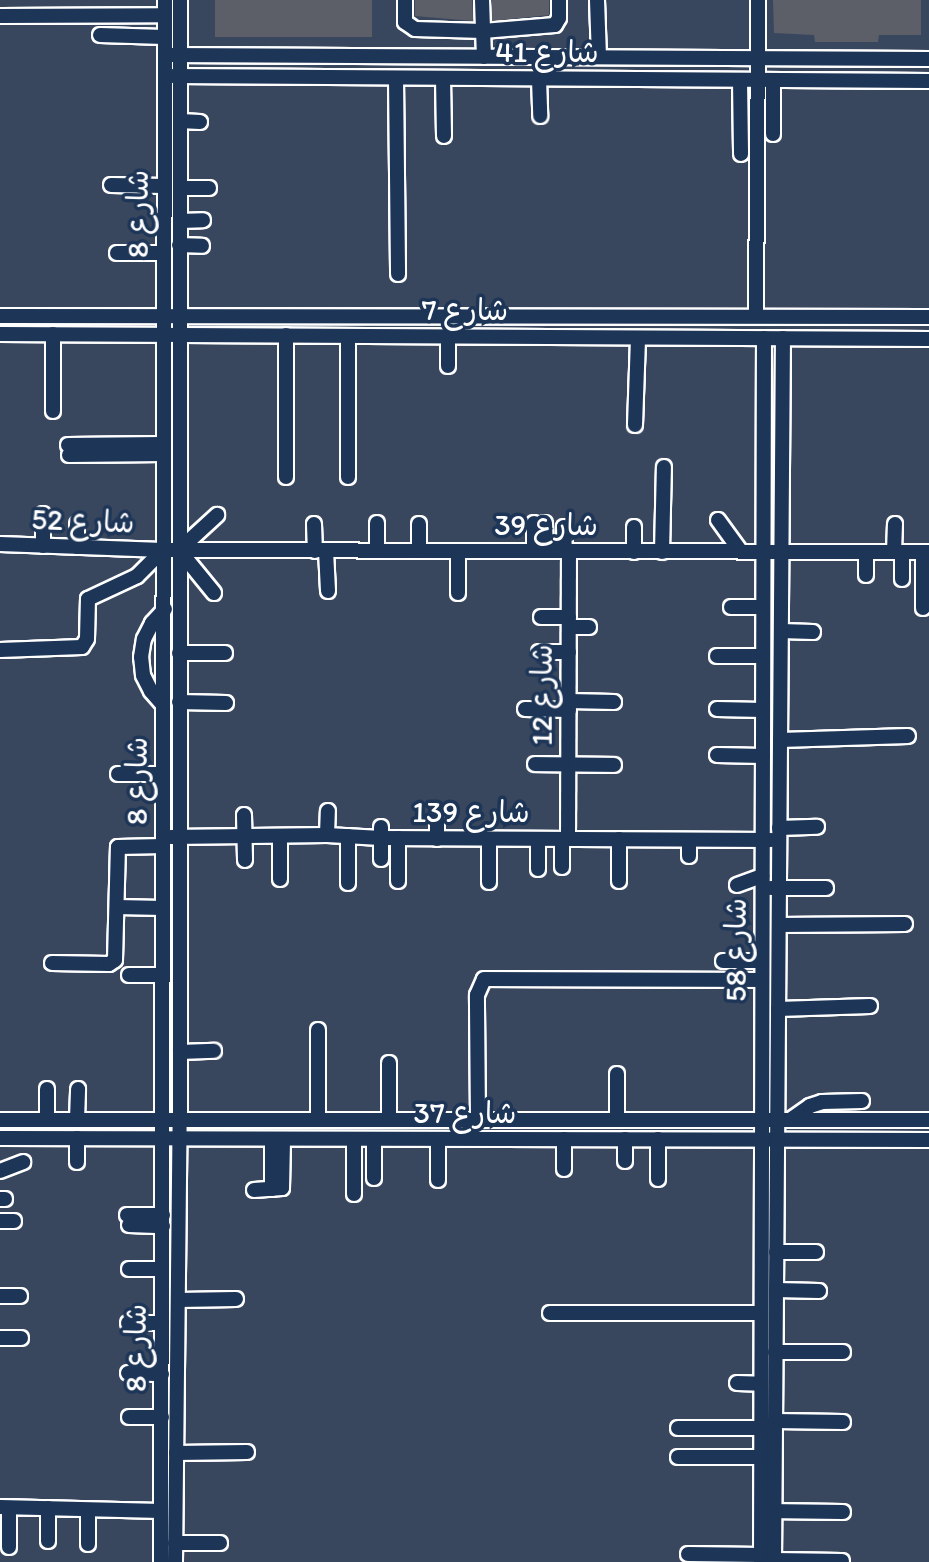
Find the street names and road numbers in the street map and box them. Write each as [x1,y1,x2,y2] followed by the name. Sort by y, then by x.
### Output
[495,34,599,70] street label: شارع 41
[120,170,156,258] street label: شارع 8
[422,292,508,328] street label: شارع 7
[31,501,135,541] street label: شارع 52
[494,507,598,543] street label: شارع 39
[524,644,560,746] street label: شارع 12
[119,737,155,825] street label: شارع 8
[412,794,530,830] street label: شارع 139
[718,898,754,1002] street label: شارع 58
[414,1095,516,1131] street label: شارع 37
[118,1304,154,1392] street label: شارع 8

